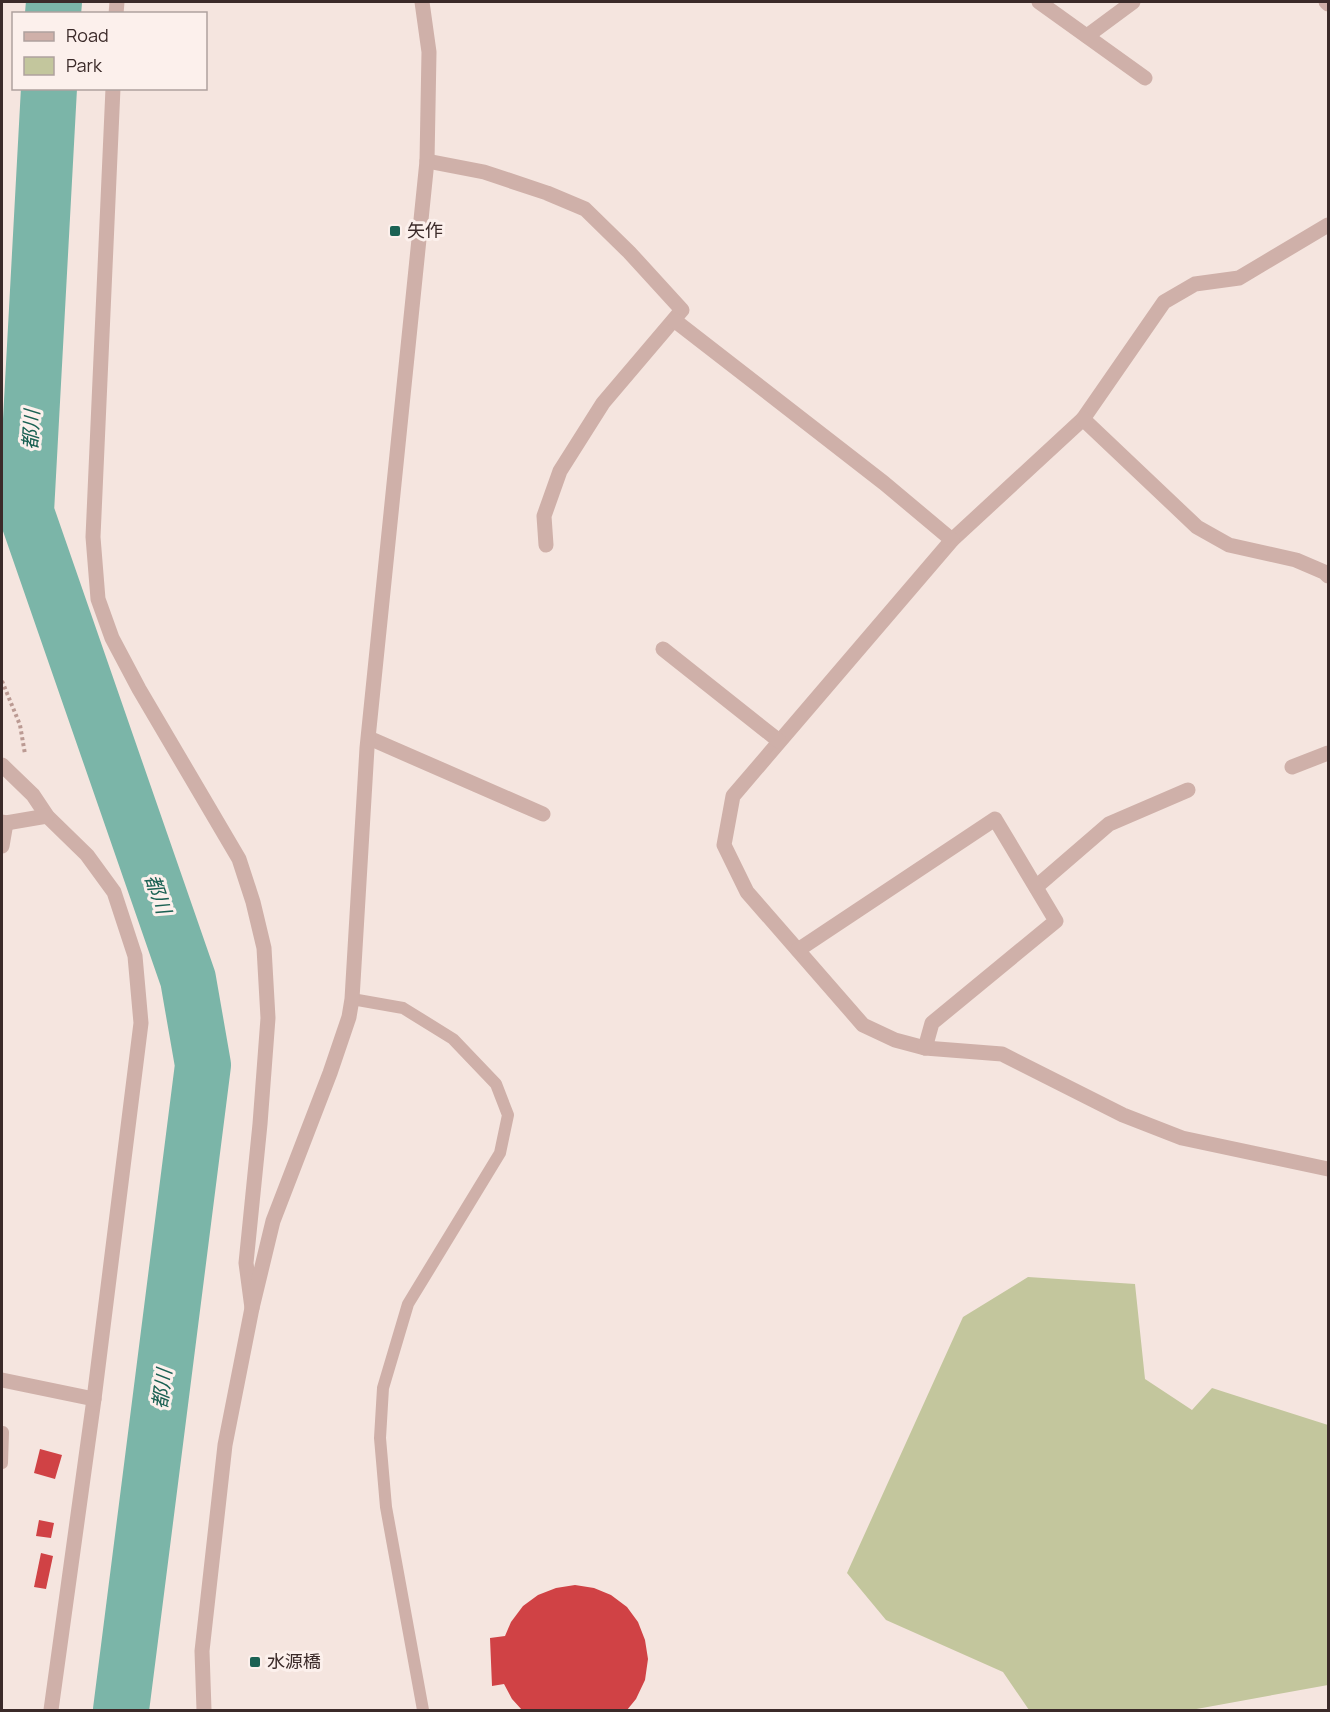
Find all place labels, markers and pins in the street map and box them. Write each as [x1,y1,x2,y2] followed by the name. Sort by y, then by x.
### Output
[407,218,443,242] place label: 矢作
[388,224,402,238] marker: 矢作
[267,1649,321,1673] place label: 水源橋
[248,1655,262,1669] marker: 水源橋

